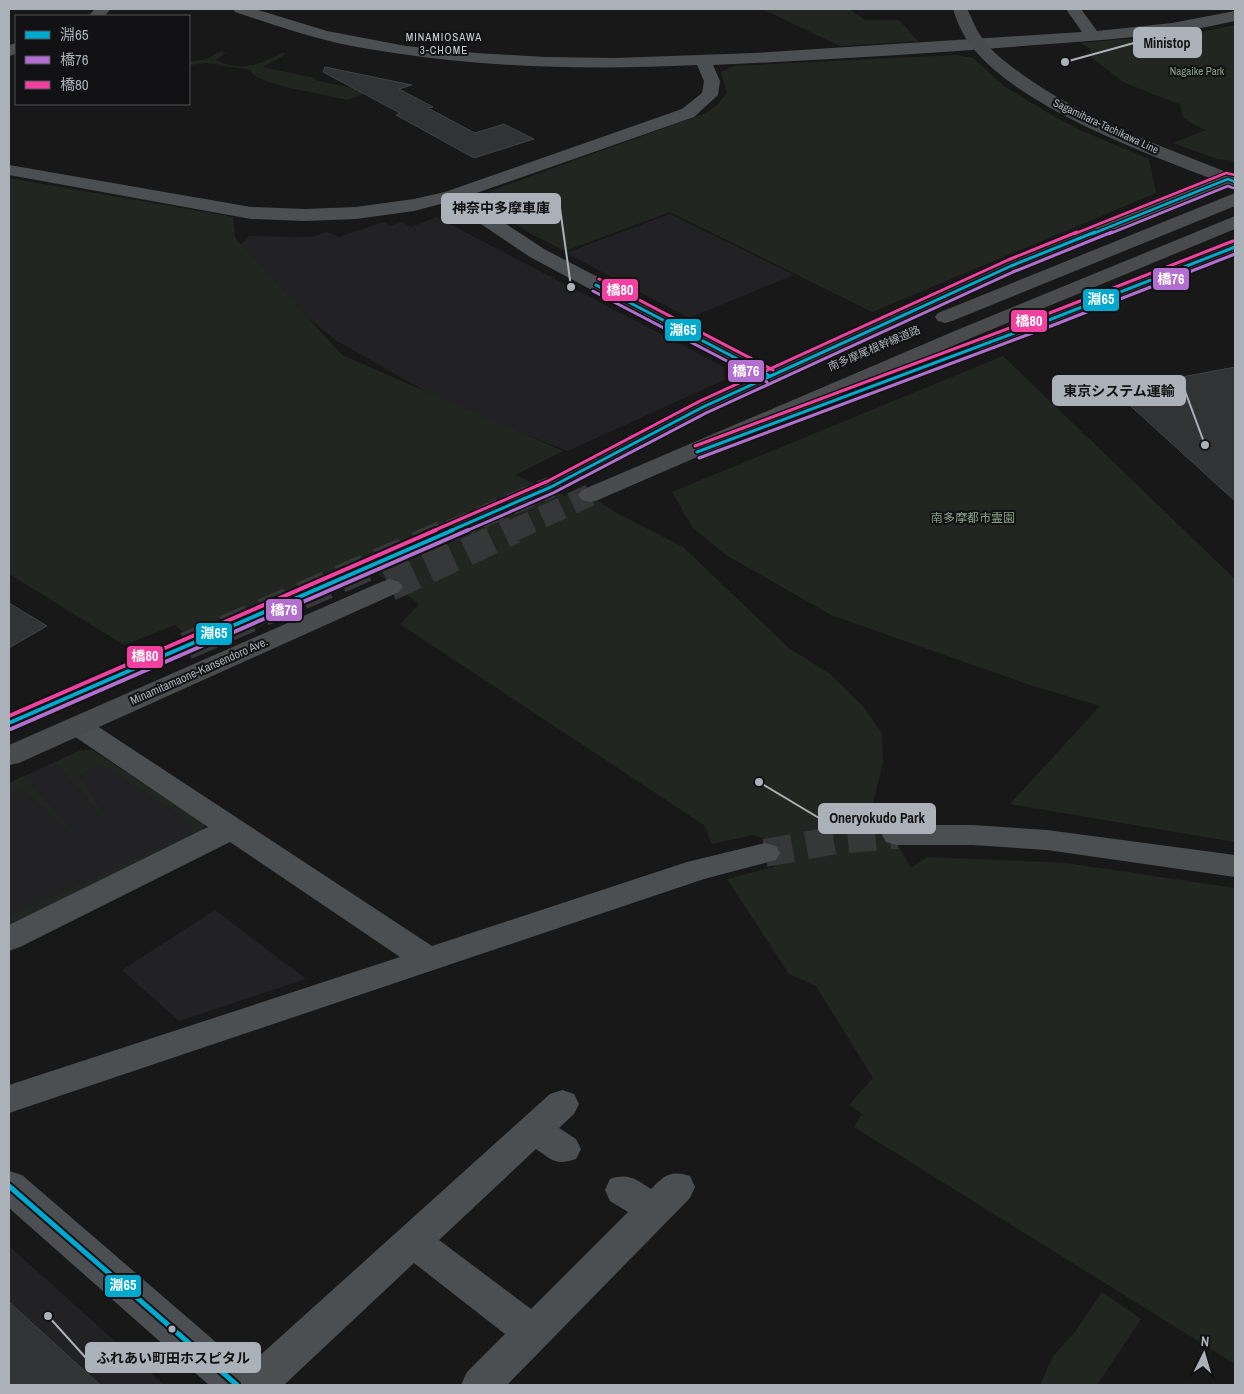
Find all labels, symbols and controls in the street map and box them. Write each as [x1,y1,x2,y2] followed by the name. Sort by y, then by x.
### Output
[15,15,190,105] legend
[60,24,89,45] text: 淵65
[1134,28,1201,57] callout: Ministop
[406,30,482,57] district label: MINAMIOSAWA 3-CHOME
[1143,34,1191,52] text: Ministop
[60,49,89,70] text: 橋76
[1170,64,1225,78] park label: Nagaike Park
[60,74,89,95] text: 橋80
[1051,95,1161,157] street label: Sagamihara-Tachikawa Line
[442,194,560,223] callout: 神奈中多摩車庫
[452,199,550,217] text: 神奈中多摩車庫
[1152,267,1190,291] line badge: 橋76
[1158,270,1184,288] text: 橋76
[601,278,639,302] line badge: 橋80
[607,281,633,299] text: 橋80
[1082,288,1120,312] line badge: 淵65
[1088,290,1115,308] text: 淵65
[1010,309,1048,333] line badge: 橋80
[1016,312,1042,330] text: 橋80
[664,318,702,342] line badge: 淵65
[670,321,697,339] text: 淵65
[826,322,922,374] street label: 南多摩尾根幹線道路
[727,359,765,383] line badge: 橋76
[733,362,759,380] text: 橋76
[1053,376,1185,405] callout: 東京システム運輸
[1063,382,1175,400] text: 東京システム運輸
[931,510,1015,526] park label: 南多摩都市霊園
[265,598,303,622] line badge: 橋76
[271,601,297,619] text: 橋76
[195,622,233,646] line badge: 淵65
[201,624,228,642] text: 淵65
[128,633,270,709] street label: Minamitamaone-Kansendoro Ave.
[126,645,164,669] line badge: 橋80
[132,647,158,665] text: 橋80
[819,804,935,833] callout: Oneryokudo Park
[829,809,925,827] text: Oneryokudo Park
[104,1274,142,1298] line badge: 淵65
[110,1276,137,1294] text: 淵65
[167,1324,177,1334] unlabelled marker
[1179,1329,1229,1379] north arrow
[1200,1332,1210,1350] text: N
[86,1343,260,1372] callout: ふれあい町田ホスピタル
[96,1349,250,1367] text: ふれあい町田ホスピタル

